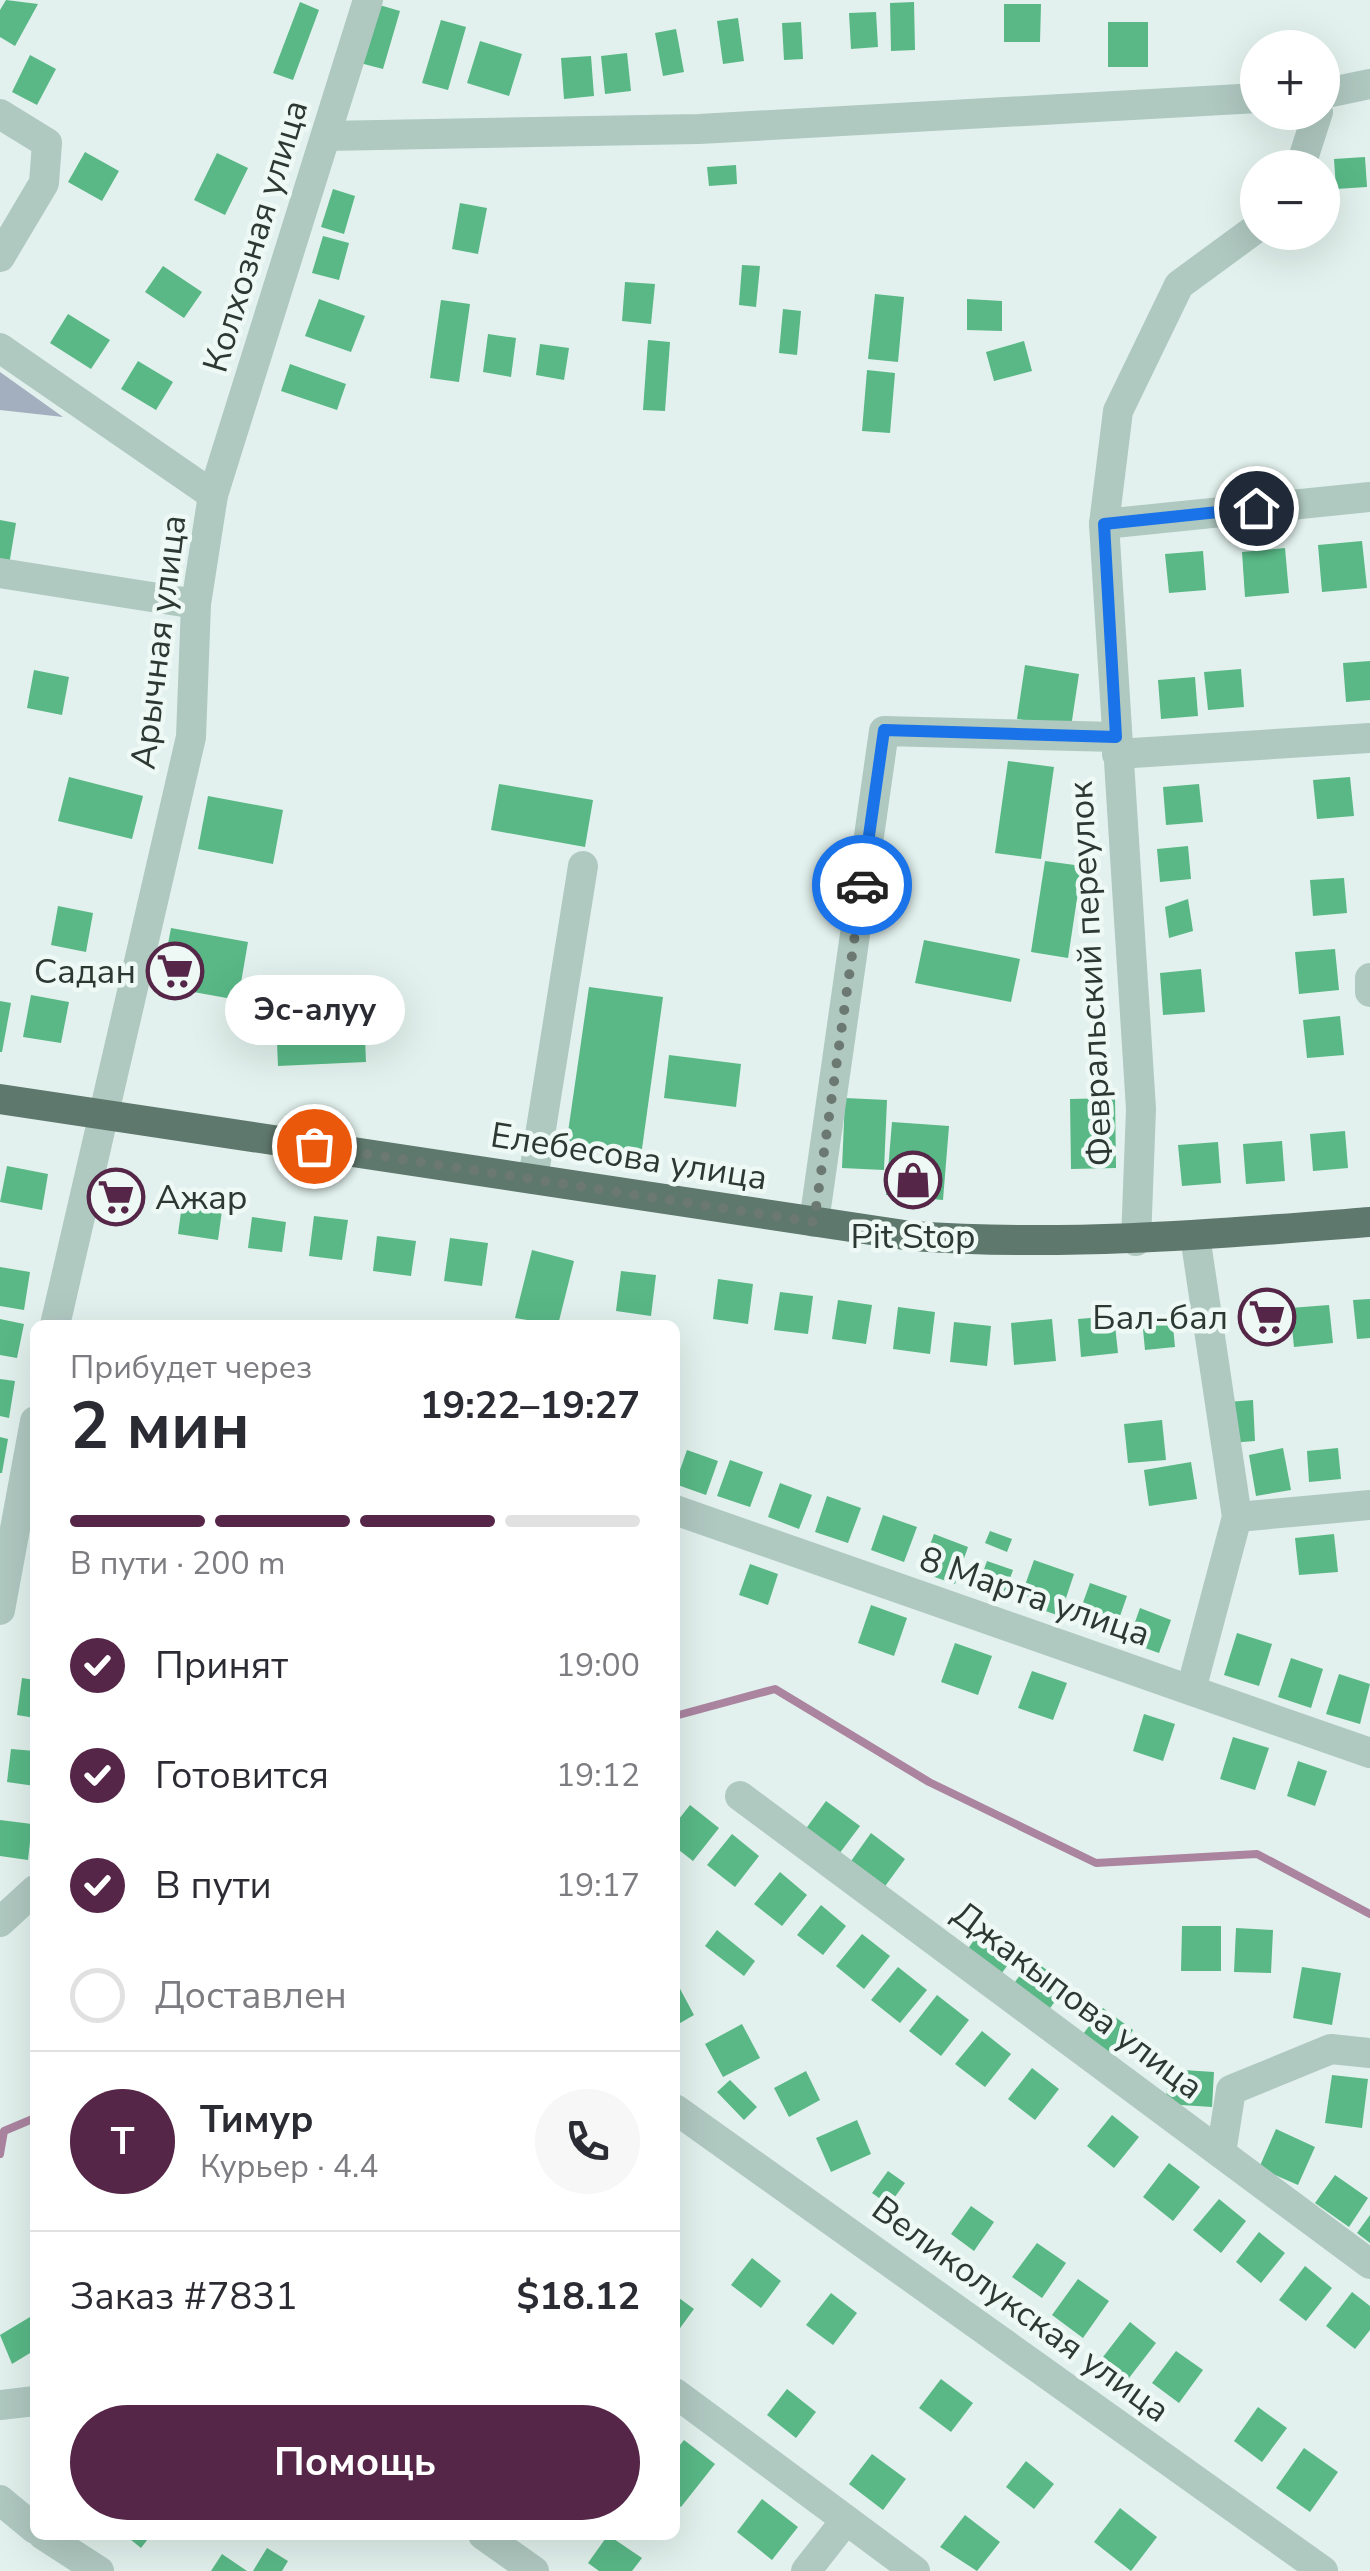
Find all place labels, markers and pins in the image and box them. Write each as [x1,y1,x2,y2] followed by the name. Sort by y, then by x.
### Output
[1214,466,1299,551] pin
[145,941,205,1001] supermarket icon: Садан
[34,948,136,995] place label: Садан
[224,976,404,1046] callout: Эс-алуу
[272,1104,357,1189] pin
[883,1150,943,1210] shop icon: Pit Stop
[86,1167,146,1227] supermarket icon: Ажар
[155,1174,248,1221] place label: Ажар
[851,1213,975,1260] place label: Pit Stop
[1237,1287,1297,1347] supermarket icon: Бал-бал
[1092,1294,1228,1341] place label: Бал-бал

